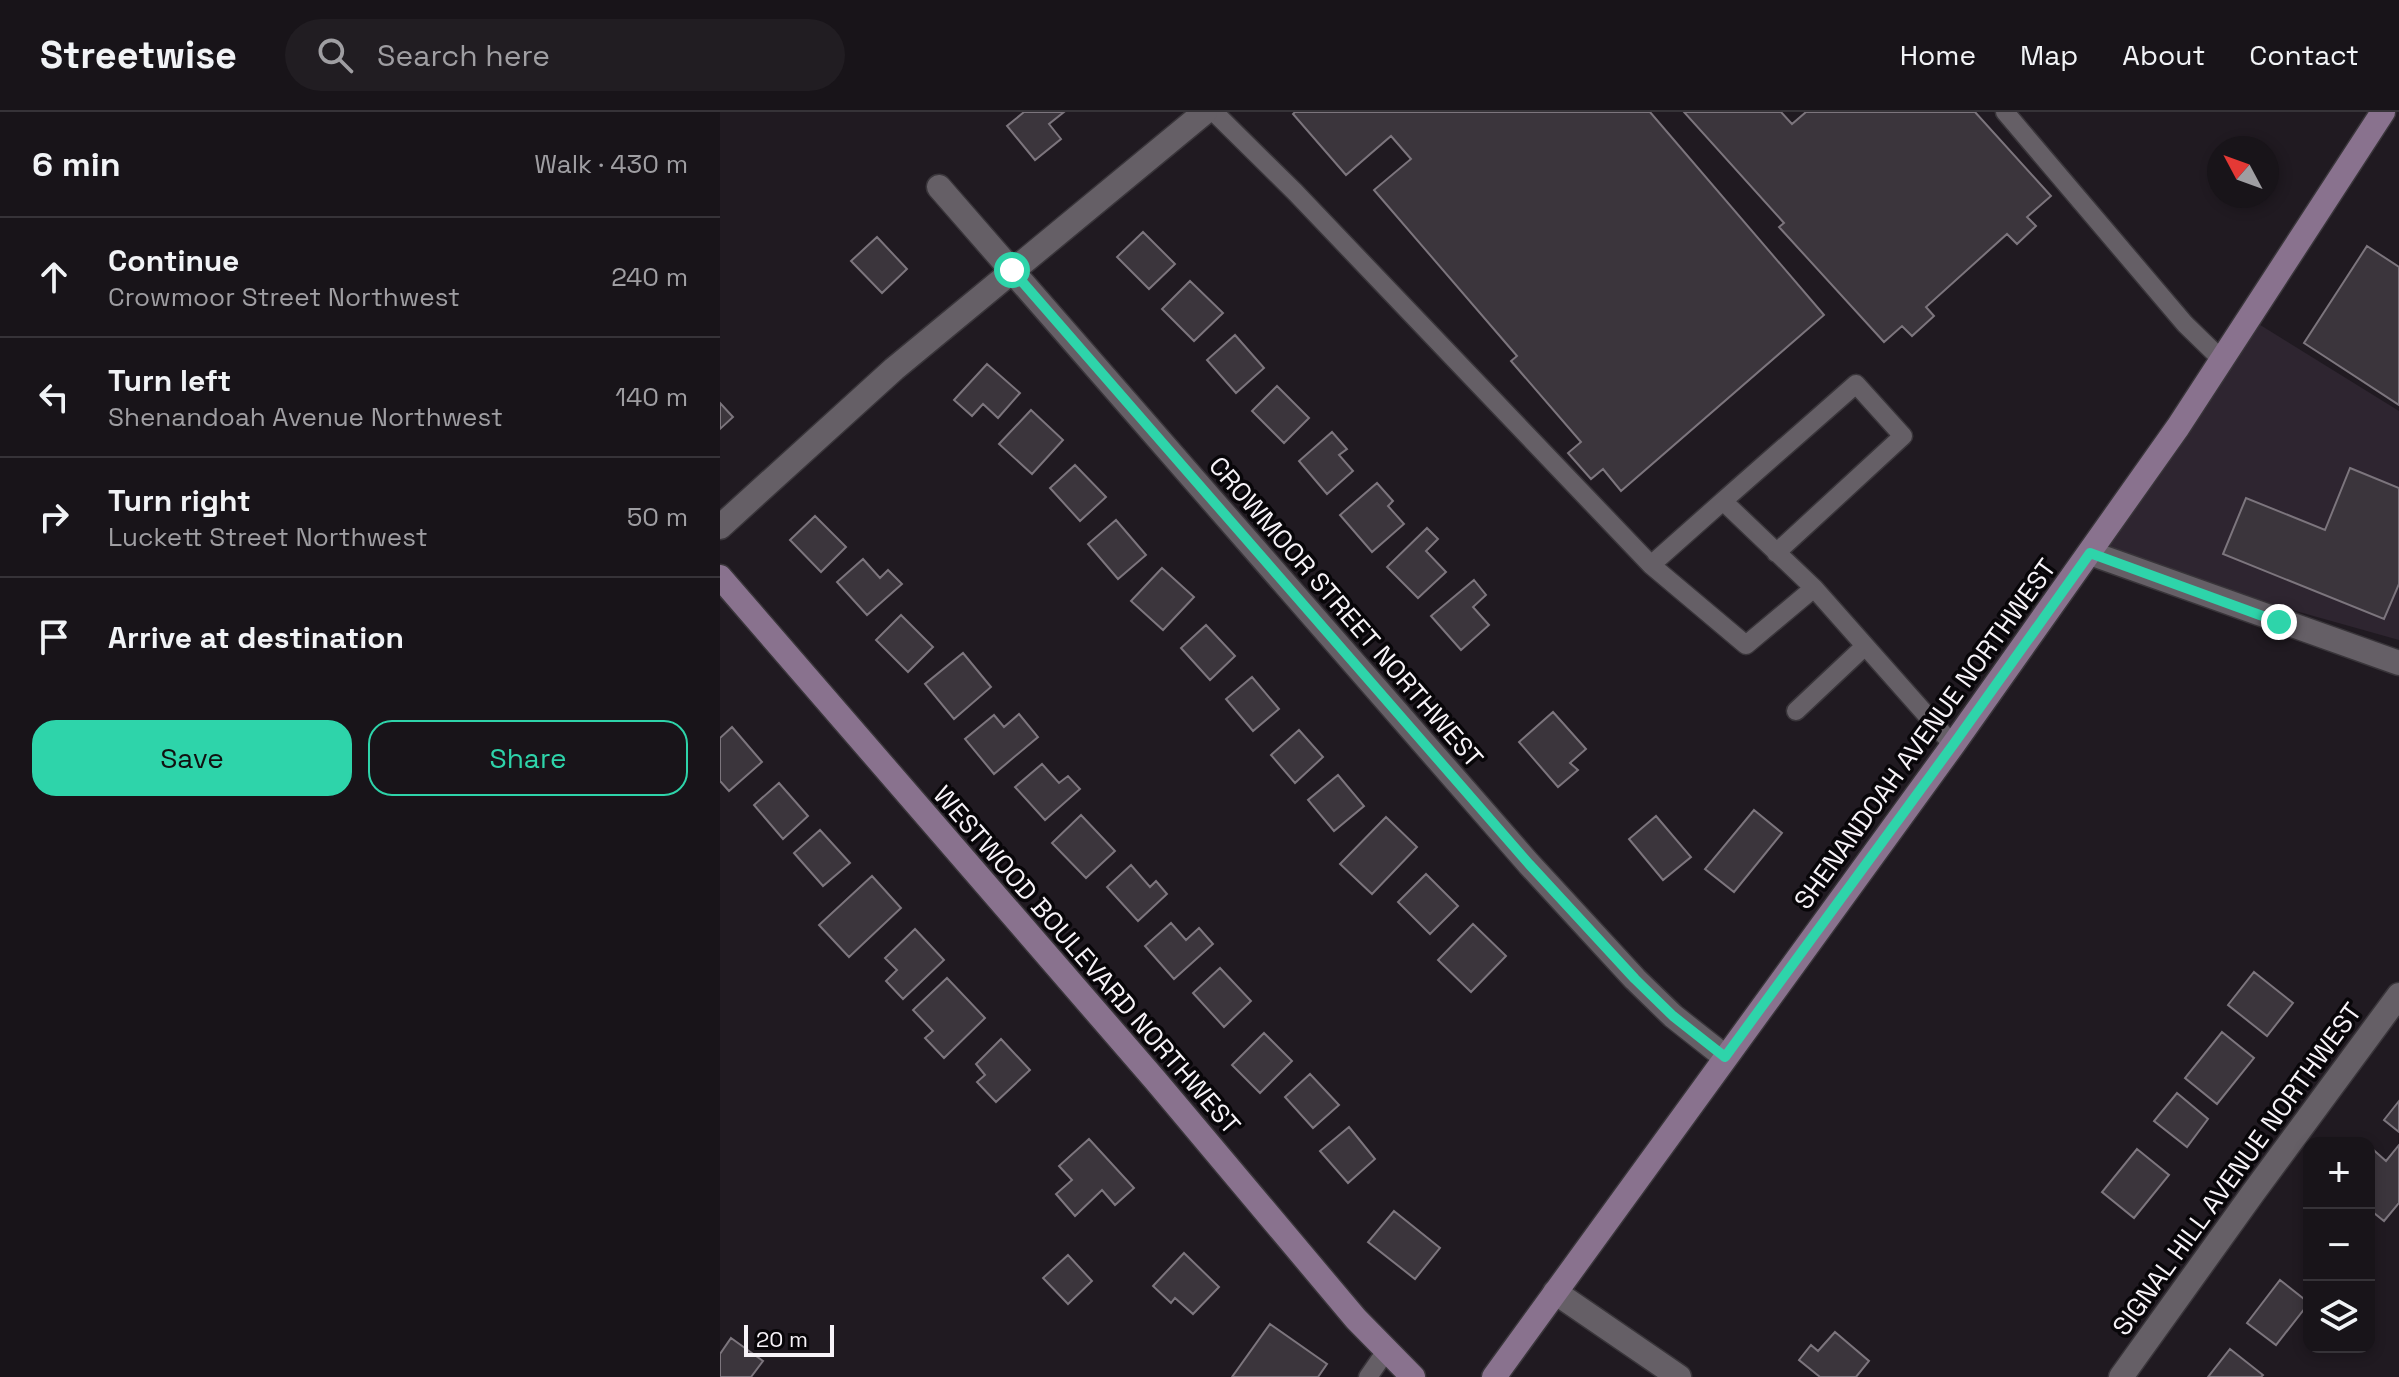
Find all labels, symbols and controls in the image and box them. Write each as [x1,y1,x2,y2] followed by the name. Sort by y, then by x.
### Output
[285,19,845,91] search box
[40,31,237,79] text: Streetwise
[313,33,357,77] icon: search
[377,36,550,75] text: Search here
[1900,37,1976,73] text: Home
[2020,37,2078,73] text: Map
[2122,37,2205,73] text: About
[2249,37,2359,73] text: Contact
[2207,136,2279,208] north arrow
[32,143,121,186] text: 6 min
[534,147,688,181] text: Walk · 430 m
[108,241,239,280] text: Continue
[994,252,1030,288] route start
[32,255,76,299] icon: ahead
[611,260,688,294] text: 240 m
[108,280,460,314] text: Crowmoor Street Northwest
[108,361,231,400] text: Turn left
[32,375,76,419] icon: left
[615,380,688,414] text: 140 m
[108,400,503,434] text: Shenandoah Avenue Northwest
[1201,449,1491,775] street label: CROWMOOR STREET NORTHWEST
[108,481,251,520] text: Turn right
[32,495,76,539] icon: right
[627,500,688,534] text: 50 m
[108,520,428,554] text: Luckett Street Northwest
[1786,552,2064,916] street label: SHENANDOAH AVENUE NORTHWEST
[2261,604,2297,640] route end
[32,615,76,659] icon: arrive
[108,618,404,657] text: Arrive at destination
[32,720,352,796] button: Save
[368,720,688,796] button: Share
[926,778,1248,1142] street label: WESTWOOD BOULEVARD NORTHWEST
[2105,996,2369,1342] street label: SIGNAL HILL AVENUE NORTHWEST
[2303,1137,2375,1353] map controls
[2303,1137,2375,1209] button: +
[2303,1209,2375,1281] button: −
[2303,1281,2375,1353] button: layers
[744,1321,834,1357] scale bar
[756,1325,808,1353] text: 20 m

